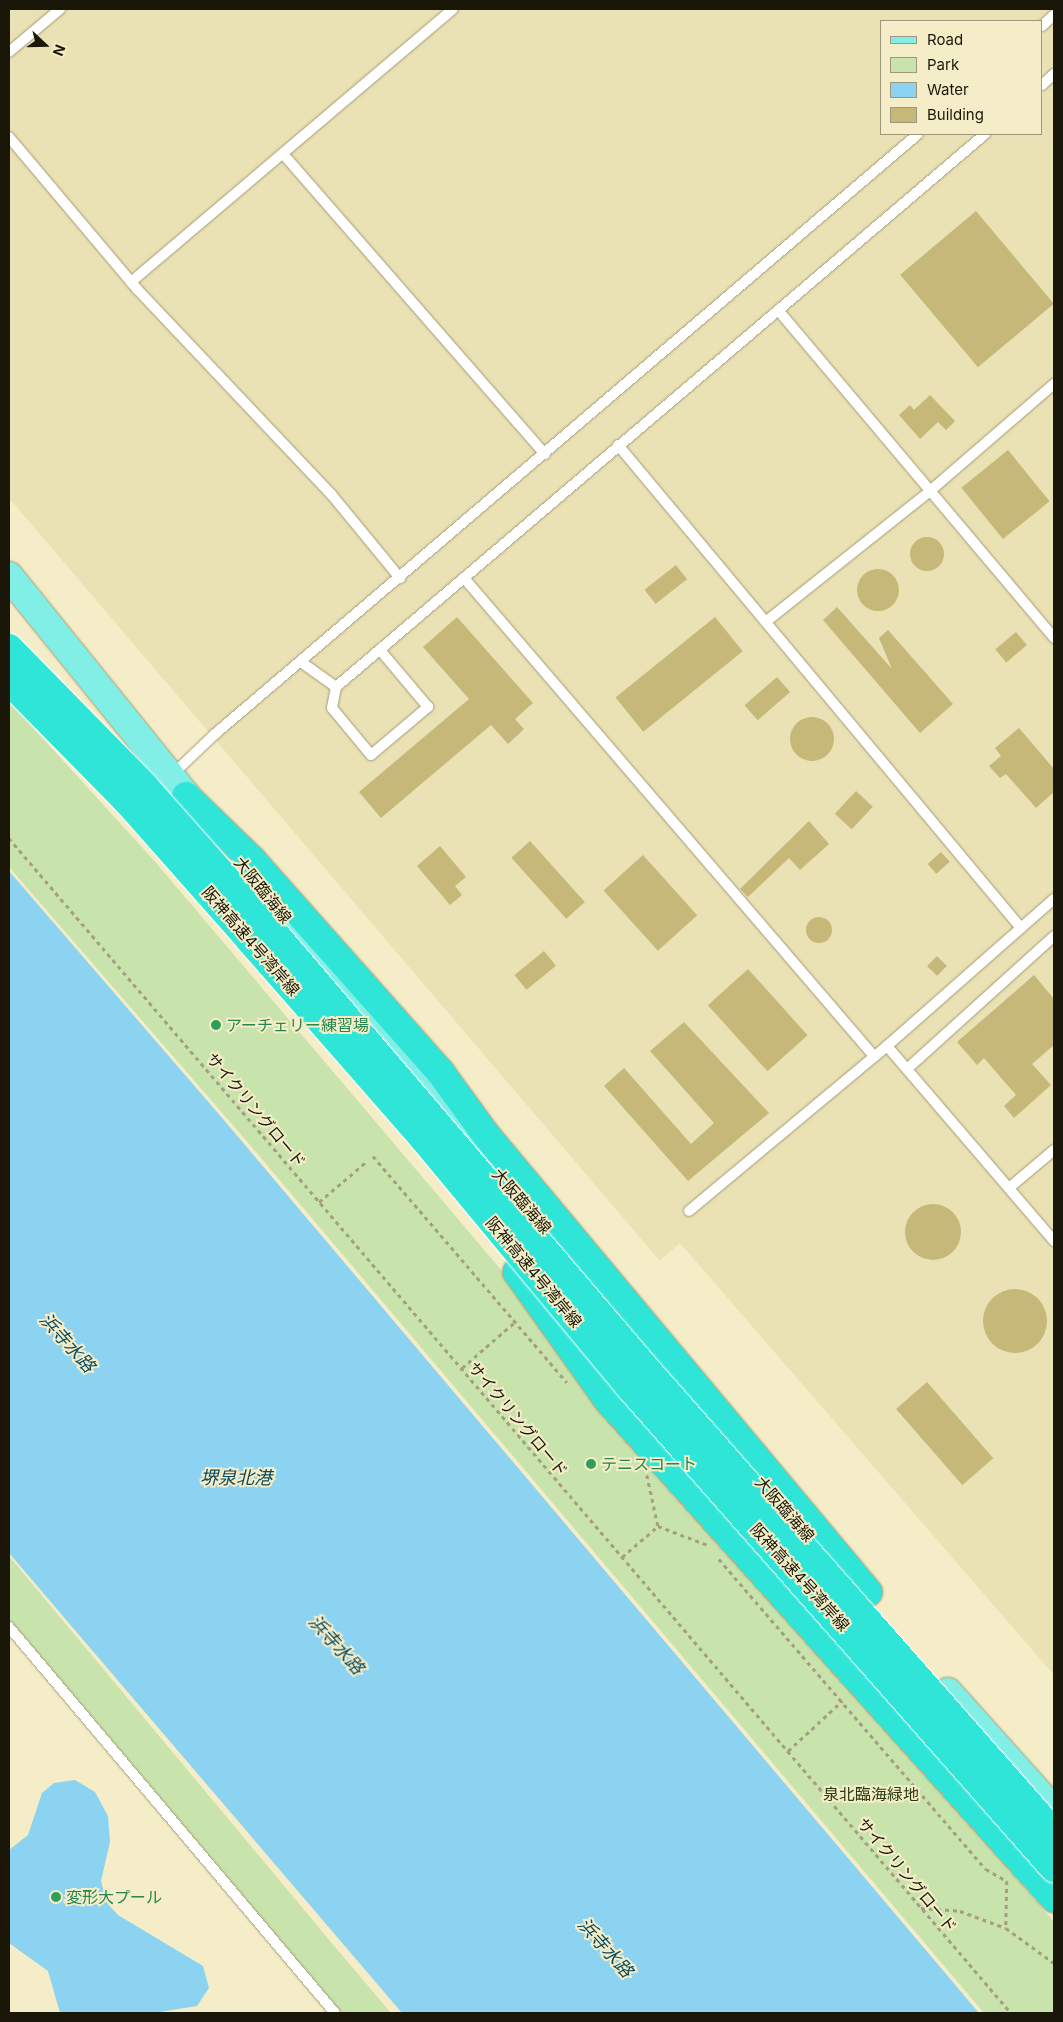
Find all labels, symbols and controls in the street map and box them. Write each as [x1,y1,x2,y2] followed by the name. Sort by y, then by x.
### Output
[20,20,70,70] north arrow
[880,20,1043,135] legend
[927,30,963,49] text: Road
[50,43,69,59] text: N
[927,55,959,74] text: Park
[927,80,969,99] text: Water
[927,105,984,124] text: Building
[230,853,296,927] street label: 大阪臨海線
[198,883,304,999] street label: 阪神高速4号湾岸線
[226,1015,369,1035] place label: アーチェリー練習場
[210,1019,222,1031] marker: アーチェリー練習場
[202,1049,310,1171] street label: サイクリングロード
[489,1165,555,1237] street label: 大阪臨海線
[482,1213,586,1331] street label: 阪神高速4号湾岸線
[35,1309,99,1377] water label: 浜寺水路
[464,1358,572,1480] street label: サイクリングロード
[601,1454,697,1474] place label: テニスコート
[585,1458,597,1470] marker: テニスコート
[200,1467,272,1489] water label: 堺泉北港
[752,1473,818,1545] street label: 大阪臨海線
[747,1519,853,1635] street label: 阪神高速4号湾岸線
[304,1611,368,1679] water label: 浜寺水路
[823,1784,919,1804] park label: 泉北臨海緑地
[853,1814,961,1936] street label: サイクリングロード
[66,1887,162,1907] place label: 変形大プール
[50,1891,62,1903] marker: 変形大プール
[573,1914,637,1982] water label: 浜寺水路

